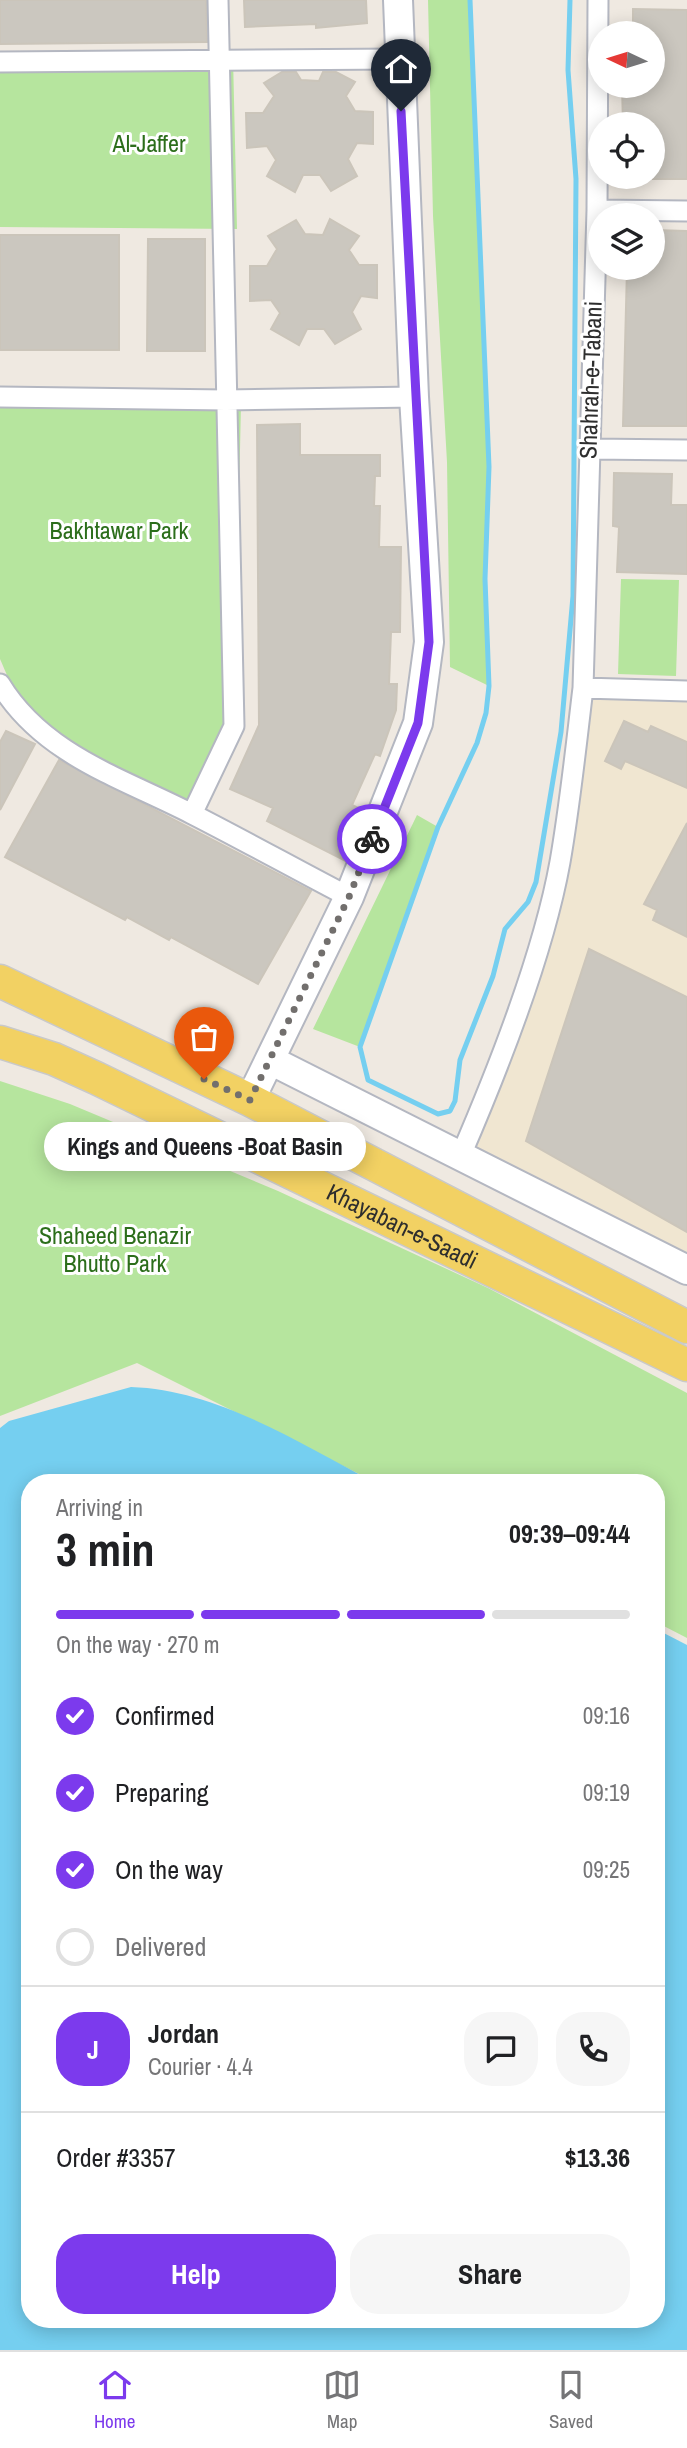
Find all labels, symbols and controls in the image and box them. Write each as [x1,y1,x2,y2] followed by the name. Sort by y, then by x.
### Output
[588,21,665,98] north arrow
[588,21,665,280] map controls
[371,39,431,111] pin
[382,50,420,88] icon: home
[588,112,665,189] button: locate
[112,127,186,159] park label: Al-Jaffer
[588,203,665,280] button: layers
[571,300,609,459] street label: Shahrah-e-Tabani
[50,514,189,546] park label: Bakhtawar Park
[337,804,407,874] courier
[353,820,391,858] icon: bike
[174,1007,234,1079] pin
[185,1018,223,1056] icon: bag
[43,1121,365,1170] callout: Kings and Queens -Boat Basin
[67,1131,343,1162] text: Kings and Queens -Boat Basin
[322,1175,483,1276] street label: Khayaban-e-Saadi
[39,1219,191,1279] park label: Shaheed Benazir Bhutto Park
[56,1492,143,1523] text: Arriving in
[509,1516,630,1551] text: 09:39–09:44
[56,1518,155,1580] text: 3 min
[56,1629,220,1660] text: On the way · 270 m
[56,1697,94,1735] icon: check
[115,1698,215,1733] text: Confirmed
[583,1700,630,1731] text: 09:16
[56,1774,94,1812] icon: check
[115,1775,209,1810] text: Preparing
[583,1777,630,1808] text: 09:19
[56,1851,94,1889] icon: check
[115,1852,223,1887] text: On the way
[583,1854,630,1885] text: 09:25
[115,1929,206,1964] text: Delivered
[464,2012,538,2086] button: chat
[556,2012,630,2086] button: phone
[148,2016,219,2051] text: Jordan
[87,2032,99,2067] text: J
[148,2051,253,2082] text: Courier · 4.4
[56,2140,176,2175] text: Order #3357
[565,2140,630,2175] text: $13.36
[56,2234,336,2314] button: Help
[350,2234,630,2314] button: Share
[94,2366,135,2434] tab: Home
[323,2366,361,2434] tab: Map
[549,2366,593,2434] tab: Saved

